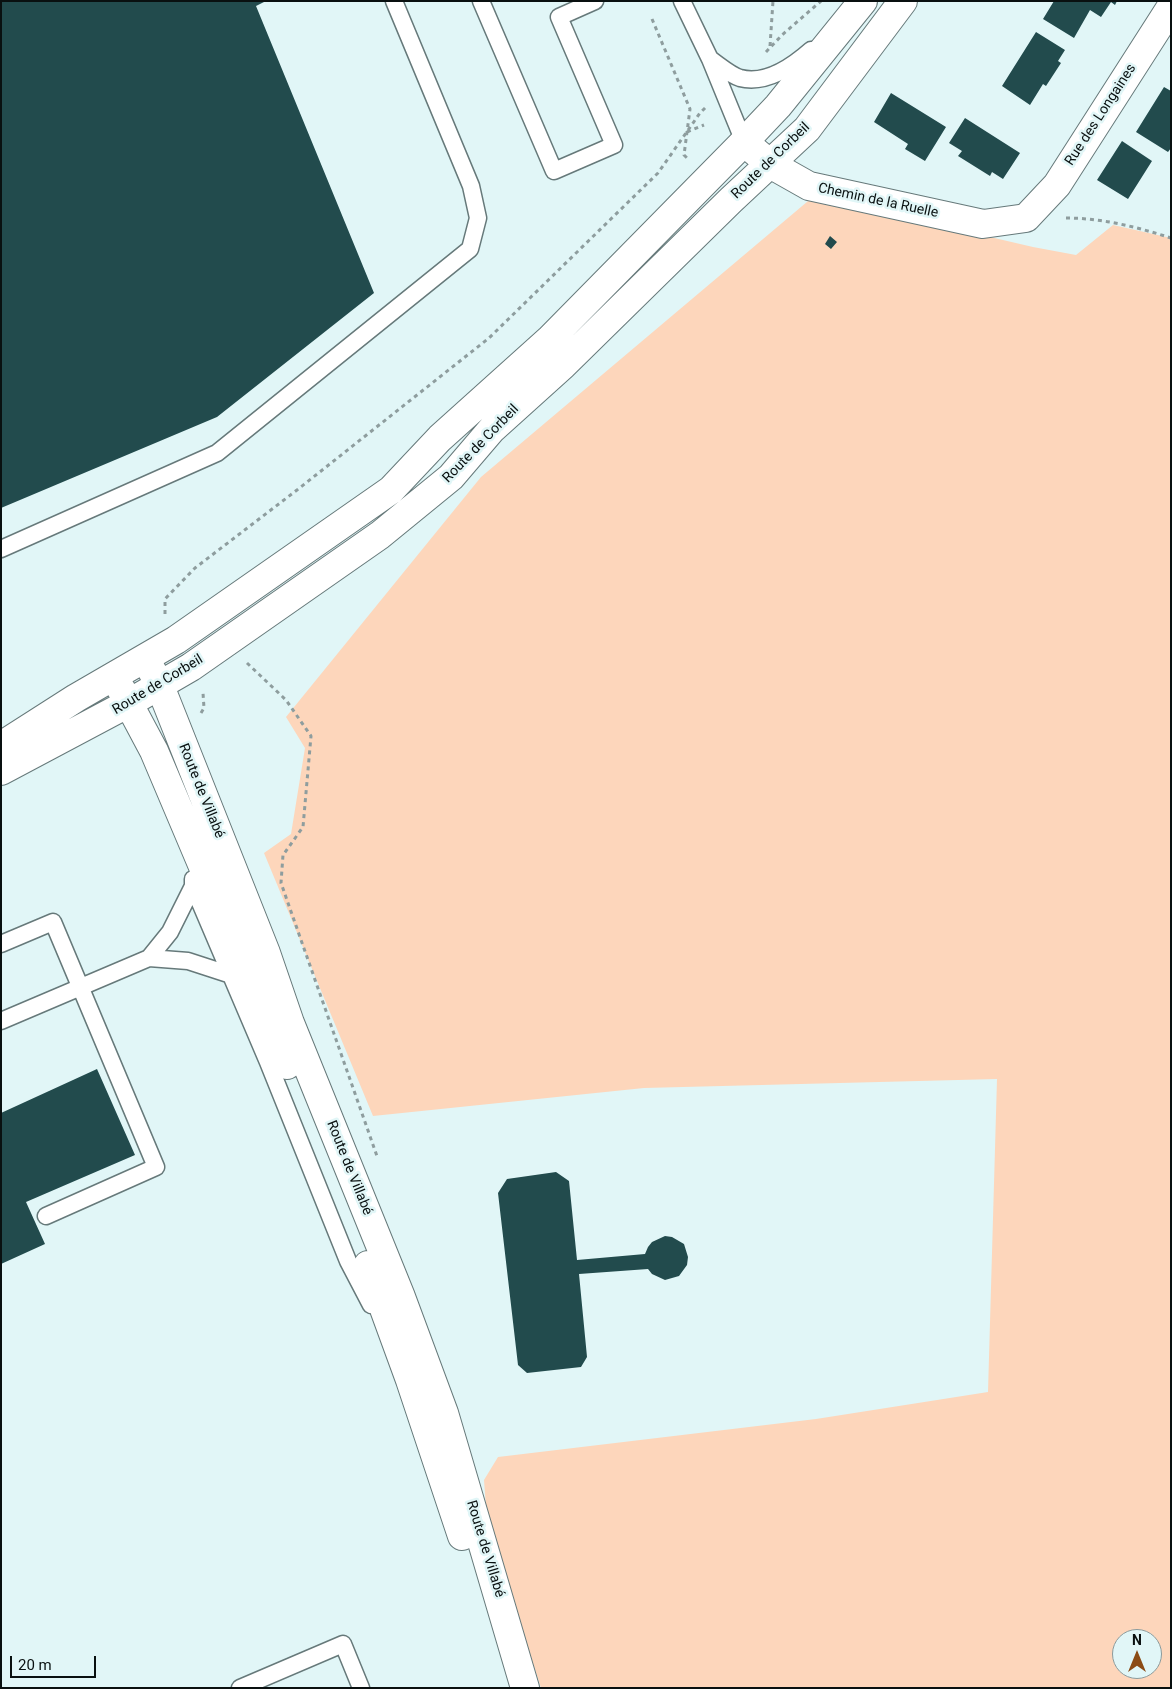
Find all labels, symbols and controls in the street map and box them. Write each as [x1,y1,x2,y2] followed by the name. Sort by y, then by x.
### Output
[1062,61,1140,169] street label: Rue des Longaines
[728,119,814,203] street label: Route de Corbeil
[816,180,940,222] street label: Chemin de la Ruelle
[439,401,523,487] street label: Route de Corbeil
[110,651,206,719] street label: Route de Corbeil
[174,741,228,841] street label: Route de Villabé
[322,1118,376,1218] street label: Route de Villabé
[462,1498,508,1600] street label: Route de Villabé
[1112,1629,1162,1679] north arrow
[1132,1632,1142,1648] text: N
[12,1646,99,1678] scale bar
[18,1656,52,1674] text: 20 m

